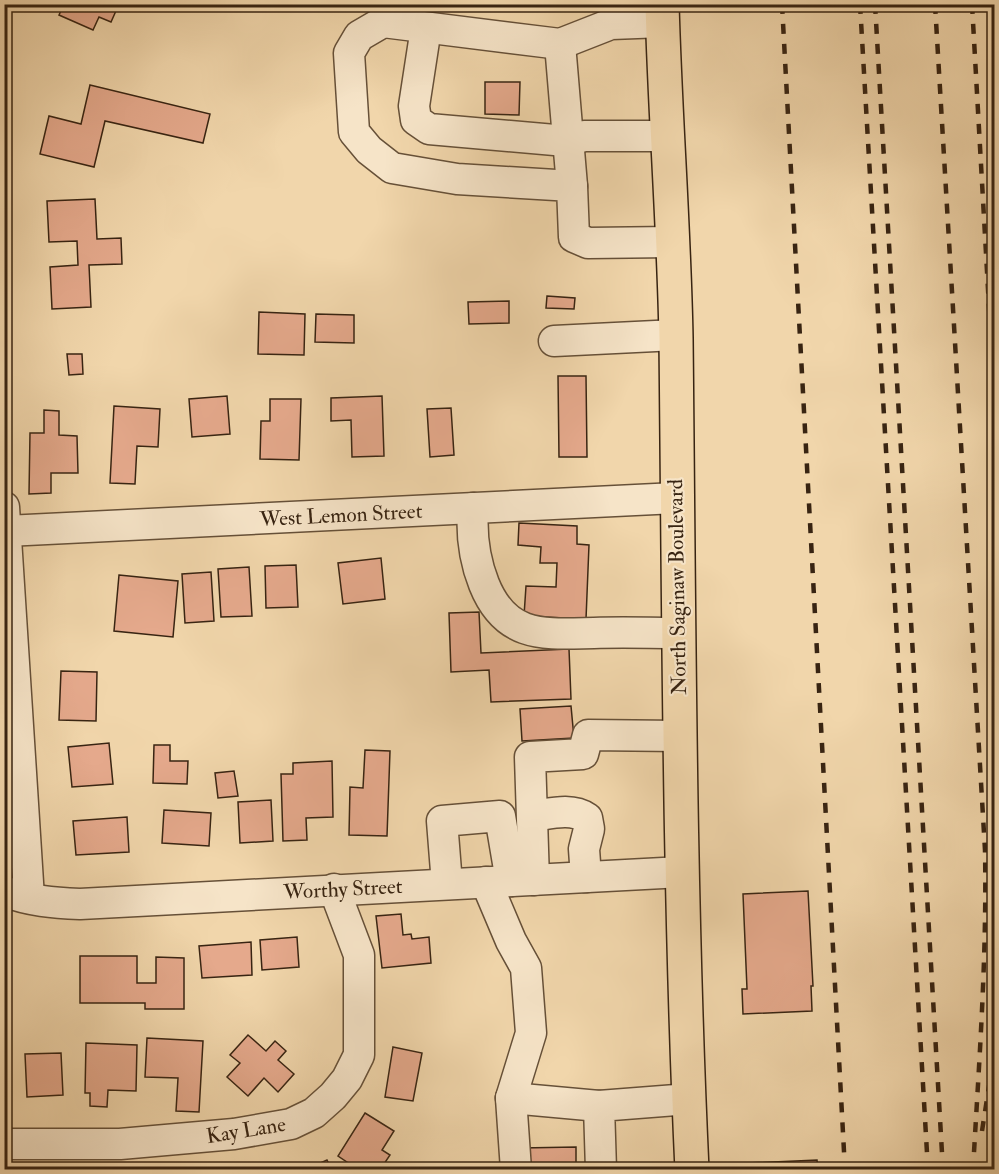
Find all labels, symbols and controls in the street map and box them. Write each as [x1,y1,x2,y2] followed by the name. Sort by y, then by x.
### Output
[662,478,693,695] street label: North Saginaw Boulevard
[258,498,423,533] street label: West Lemon Street
[282,873,403,906] street label: Worthy Street
[204,1111,288,1150] street label: Kay Lane

